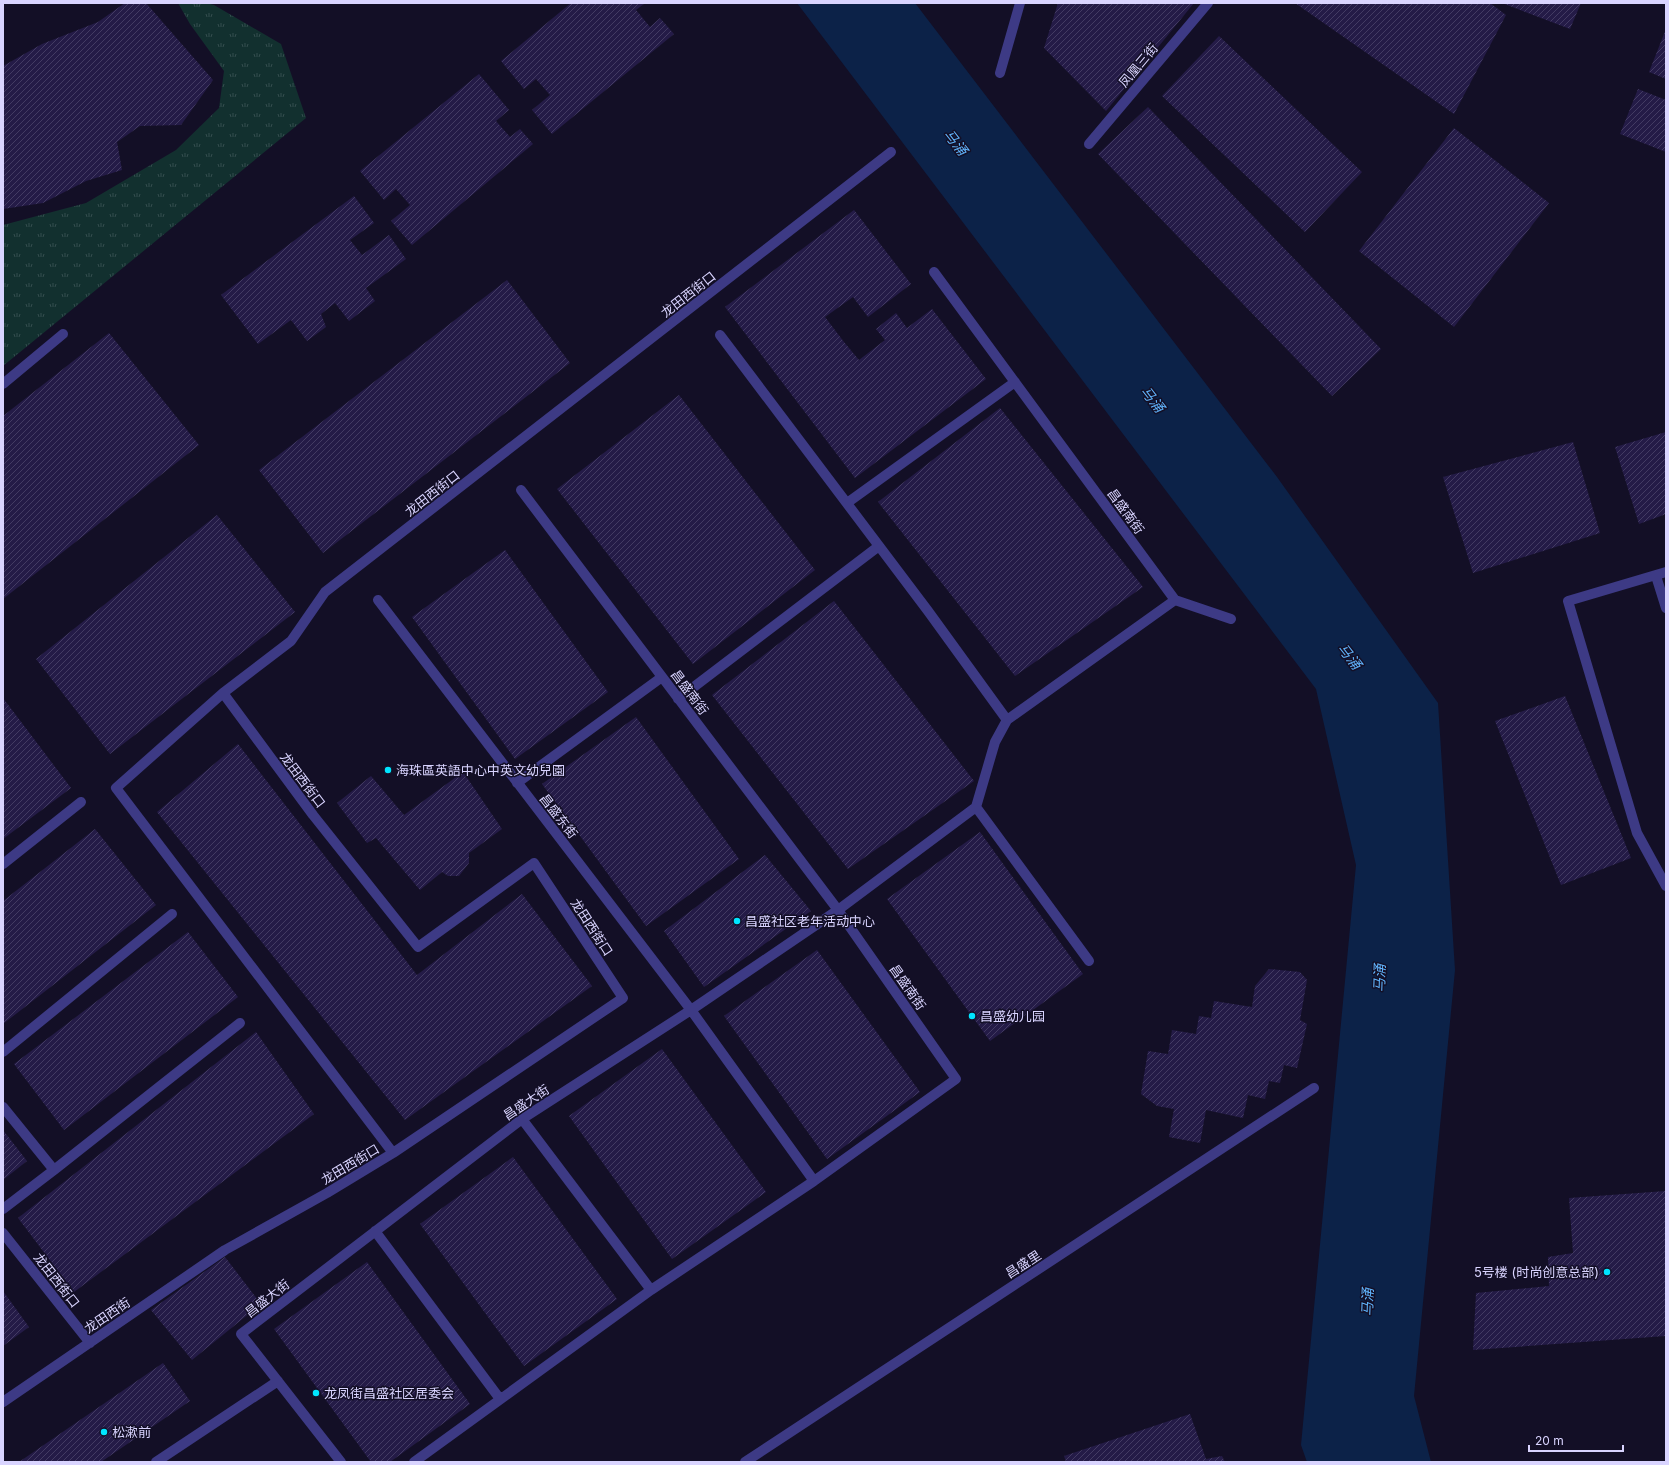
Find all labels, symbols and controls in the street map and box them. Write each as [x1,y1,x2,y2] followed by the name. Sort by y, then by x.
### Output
[1115,40,1161,90] street label: 凤凰三街
[941,126,973,160] water label: 马涌
[657,268,719,320] street label: 龙田西街口
[1138,383,1170,417] water label: 马涌
[401,467,463,519] street label: 龙田西街口
[1104,485,1148,537] street label: 昌盛南街
[1335,640,1367,674] water label: 马涌
[668,666,712,718] street label: 昌盛南街
[277,749,329,811] street label: 龙田西街口
[396,762,565,778] place label: 海珠區英語中心中英文幼兒園
[383,765,393,775] marker: 海珠區英語中心中英文幼兒園
[537,791,581,841] street label: 昌盛东街
[568,895,616,959] street label: 龙田西街口
[745,913,875,929] place label: 昌盛社区老年活动中心
[732,916,742,926] marker: 昌盛社区老年活动中心
[887,961,929,1013] street label: 昌盛南街
[1370,962,1388,992] water label: 马涌
[980,1008,1045,1024] place label: 昌盛幼儿园
[967,1011,977,1021] marker: 昌盛幼儿园
[500,1081,552,1123] street label: 昌盛大街
[318,1140,382,1188] street label: 龙田西街口
[1002,1247,1044,1281] street label: 昌盛里
[31,1249,83,1311] street label: 龙田西街口
[1474,1264,1599,1280] place label: 5号楼 (时尚创意总部)
[1602,1267,1612,1277] marker: 5号楼 (时尚创意总部)
[242,1276,292,1320] street label: 昌盛大街
[1358,1286,1376,1316] water label: 马涌
[81,1294,133,1336] street label: 龙田西街
[324,1385,454,1401] place label: 龙凤街昌盛社区居委会
[311,1388,321,1398] marker: 龙凤街昌盛社区居委会
[112,1424,151,1440] place label: 松漱前
[99,1427,109,1437] marker: 松漱前
[1529,1427,1623,1453] scale bar
[1535,1433,1564,1448] text: 20 m

